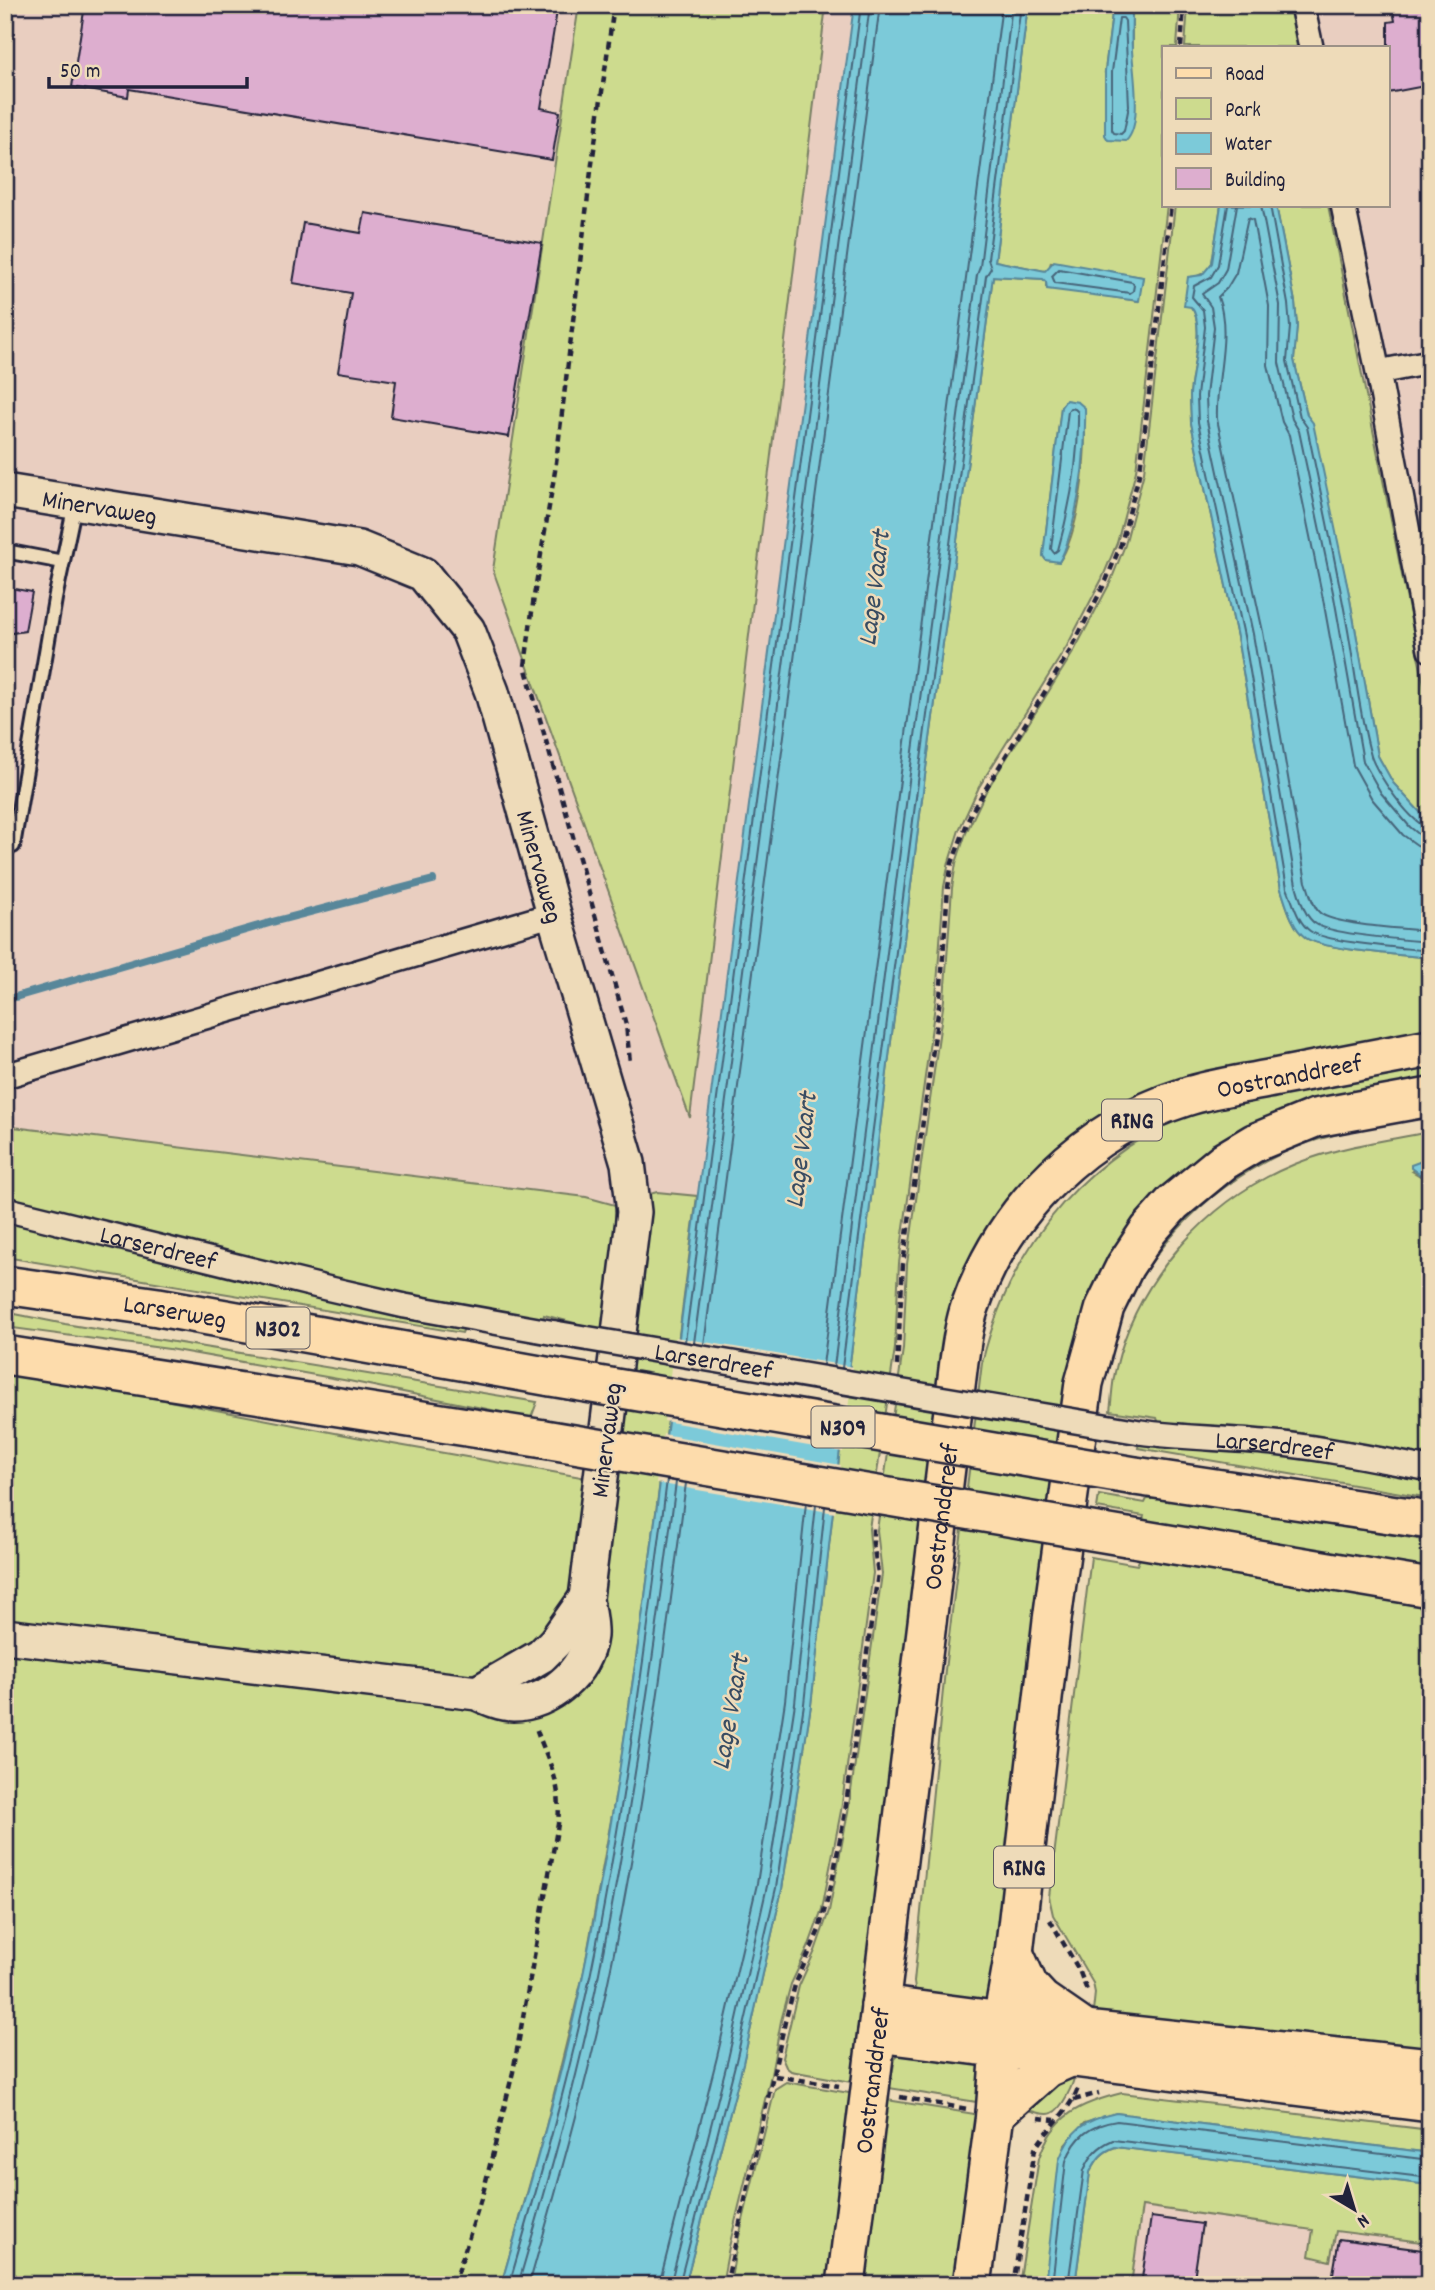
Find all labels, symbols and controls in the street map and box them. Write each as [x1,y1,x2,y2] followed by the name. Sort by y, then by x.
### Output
[49,46,247,90] scale bar
[1162,46,1390,206] legend
[60,58,100,88] text: 50 m
[1225,61,1264,91] text: Road
[1225,97,1261,127] text: Park
[1225,131,1272,161] text: Water
[1225,167,1285,197] text: Building
[39,482,159,537] street label: Minervaweg
[850,526,904,649] water label: Lage Vaart
[504,807,571,928] street label: Minervaweg
[1214,1046,1366,1110] street label: Oostranddreef
[777,1088,831,1211] water label: Lage Vaart
[1102,1100,1162,1140] road number: RING
[96,1218,220,1282] street label: Larserdreef
[121,1287,229,1341] street label: Larserweg
[246,1308,310,1348] road number: N302
[652,1335,775,1392] street label: Larserdreef
[583,1381,634,1500] street label: Minervaweg
[812,1406,874,1448] road number: N309
[1214,1424,1336,1473] street label: Larserdreef
[916,1441,971,1592] street label: Oostranddreef
[703,1650,763,1773] water label: Lage Vaart
[994,1846,1054,1888] road number: RING
[847,2005,902,2156] street label: Oostranddreef
[1320,2174,1390,2244] north arrow
[1350,2206,1374,2233] text: N

